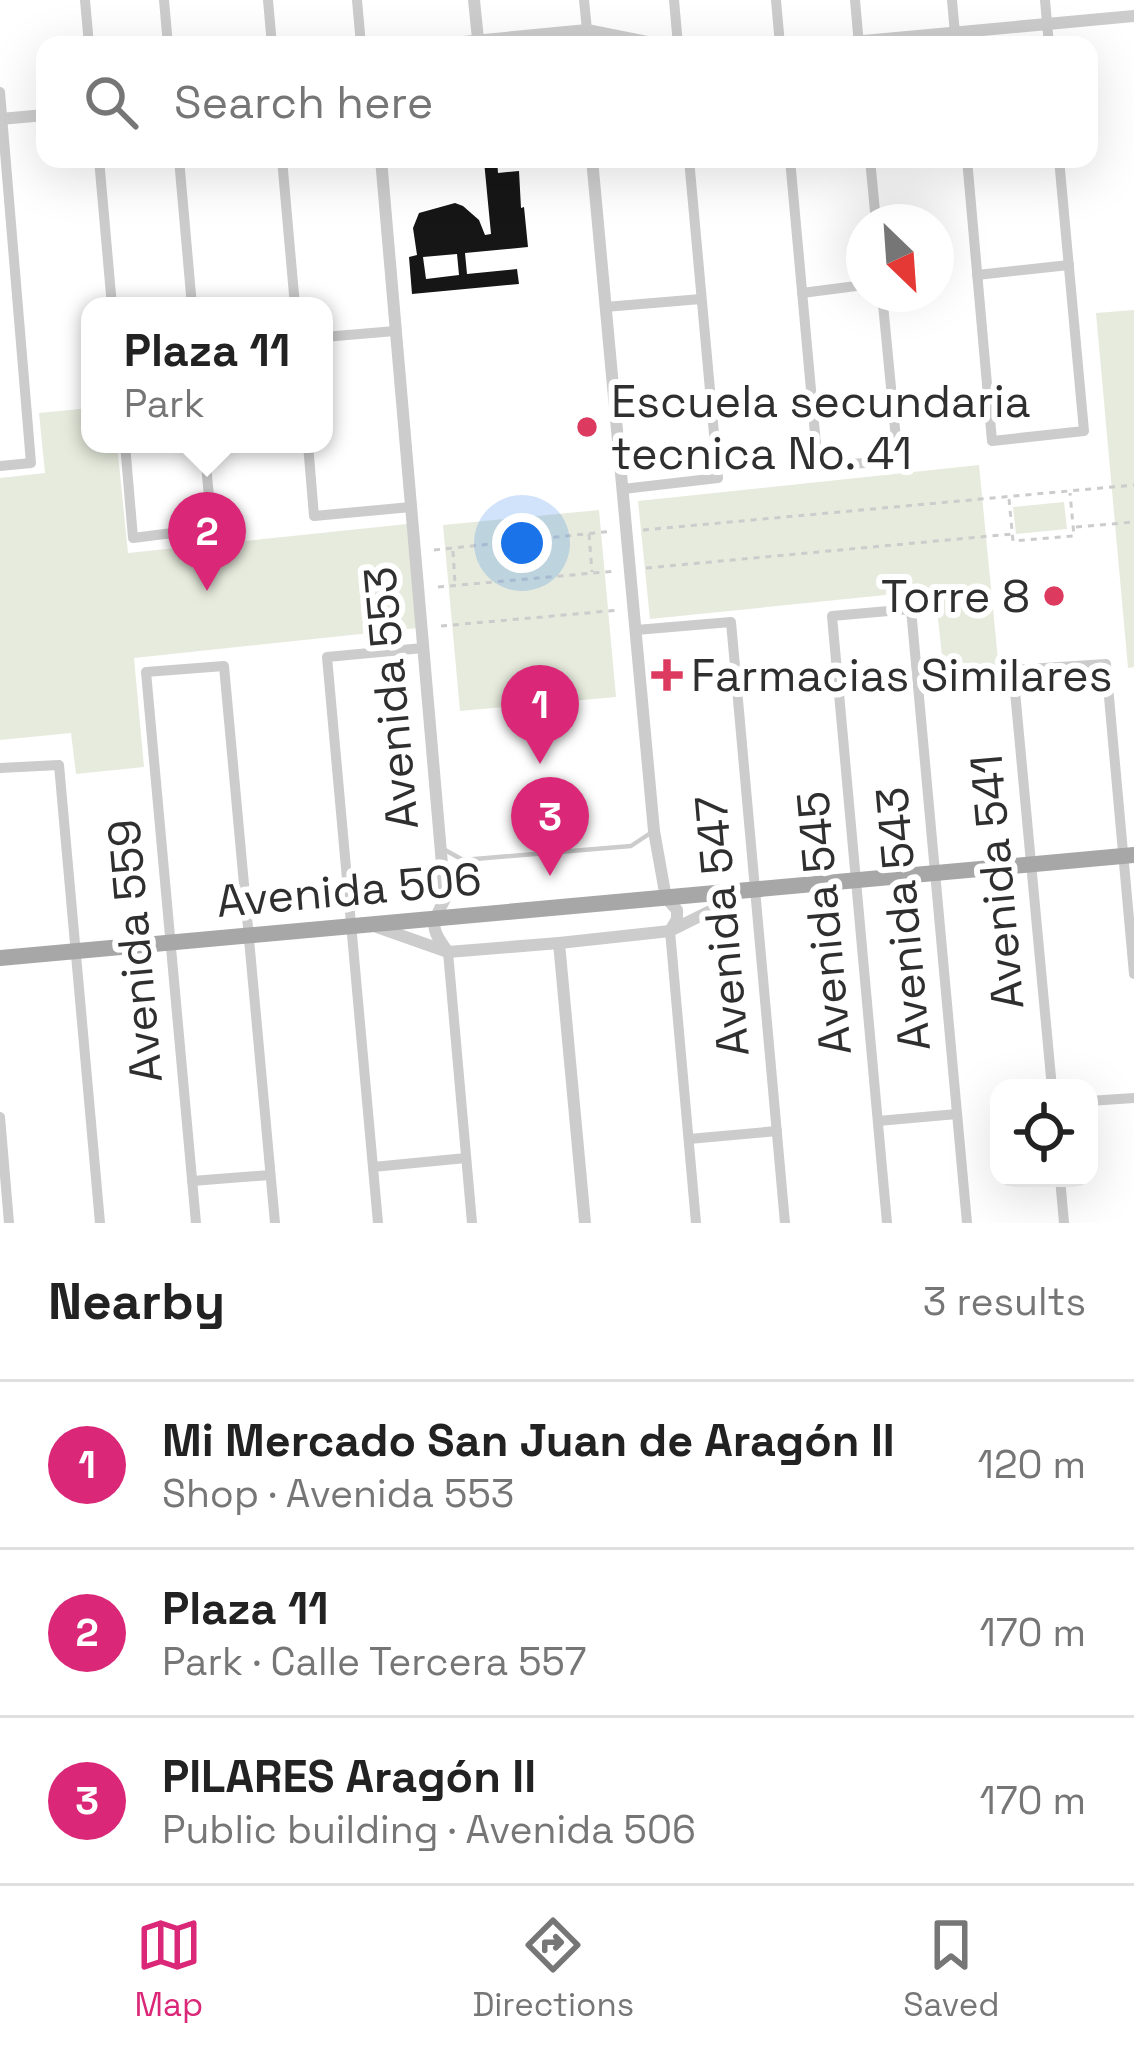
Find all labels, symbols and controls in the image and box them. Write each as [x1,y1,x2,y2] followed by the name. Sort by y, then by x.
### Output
[36,36,1098,168] search box
[78,69,144,135] icon: search
[174,74,433,131] text: Search here
[846,204,954,312] north arrow
[81,297,333,453] popup
[124,322,290,379] text: Plaza 11
[611,373,1031,482] place label: Escuela secundaria tecnica No. 41
[124,379,205,428] text: Park
[574,414,600,440] marker: Escuela secundaria tecnica No. 41
[168,492,246,591] pin: 2
[492,513,552,573] your location
[351,564,431,832] street label: Avenida 553
[881,568,1030,625] place label: Torre 8
[1041,583,1067,609] marker: Torre 8
[691,647,1112,704] place label: Farmacias Similares
[654,662,680,688] marker: Farmacias Similares
[501,665,579,764] pin: 1
[957,752,1037,1012] street label: Avenida 541
[511,777,589,876] pin: 3
[863,785,943,1053] street label: Avenida 543
[784,789,864,1057] street label: Avenida 545
[682,793,762,1059] street label: Avenida 547
[95,817,175,1085] street label: Avenida 559
[214,850,484,930] street label: Avenida 506
[990,1079,1098,1187] map controls
[990,1079,1098,1187] button: locate
[48,1269,225,1334] text: Nearby
[923,1277,1086,1326] text: 3 results
[162,1412,895,1469] text: Mi Mercado San Juan de Aragón II
[78,1440,96,1489] text: 1
[978,1440,1086,1489] text: 120 m
[162,1469,514,1518] text: Shop · Avenida 553
[162,1580,329,1637] text: Plaza 11
[75,1608,99,1657] text: 2
[979,1608,1086,1657] text: 170 m
[162,1637,586,1686] text: Park · Calle Tercera 557
[162,1748,536,1805] text: PILARES Aragón II
[75,1776,99,1825] text: 3
[979,1776,1086,1825] text: 170 m
[162,1805,696,1854] text: Public building · Avenida 506
[135,1912,203,2026] tab: Map
[472,1912,634,2026] tab: Directions
[903,1912,999,2026] tab: Saved

